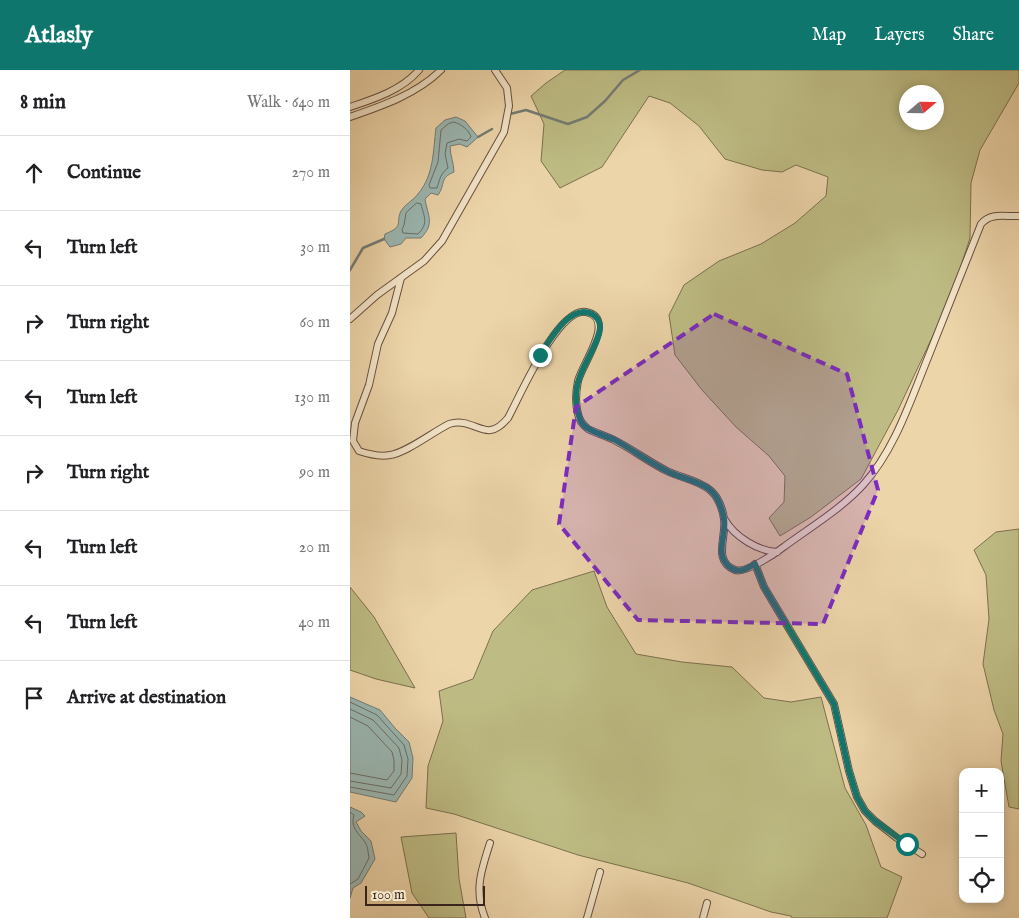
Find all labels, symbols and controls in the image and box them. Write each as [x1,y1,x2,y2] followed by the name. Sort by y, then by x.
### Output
[25,20,93,51] text: Atlasly
[812,24,846,47] text: Map
[874,24,925,47] text: Layers
[953,24,994,47] text: Share
[899,85,944,130] north arrow
[20,89,66,116] text: 8 min
[247,93,330,113] text: Walk · 640 m
[20,159,48,187] icon: ahead
[67,161,141,185] text: Continue
[291,163,330,183] text: 270 m
[20,234,48,262] icon: left
[67,236,138,260] text: Turn left
[300,238,330,258] text: 30 m
[20,309,48,337] icon: right
[67,311,149,335] text: Turn right
[300,313,330,333] text: 60 m
[529,344,552,367] route end
[20,384,48,412] icon: left
[67,386,138,410] text: Turn left
[294,388,330,408] text: 130 m
[20,459,48,487] icon: right
[67,461,149,485] text: Turn right
[299,463,330,483] text: 90 m
[20,534,48,562] icon: left
[67,536,138,560] text: Turn left
[299,538,330,558] text: 20 m
[20,609,48,637] icon: left
[67,611,138,635] text: Turn left
[298,613,330,633] text: 40 m
[20,684,48,712] icon: arrive
[67,686,226,710] text: Arrive at destination
[959,768,1004,903] map controls
[959,768,1004,813] button: +
[959,813,1004,858] button: −
[896,833,919,856] route start
[959,858,1004,903] button: locate
[365,883,485,906] scale bar
[372,886,405,904] text: 100 m

